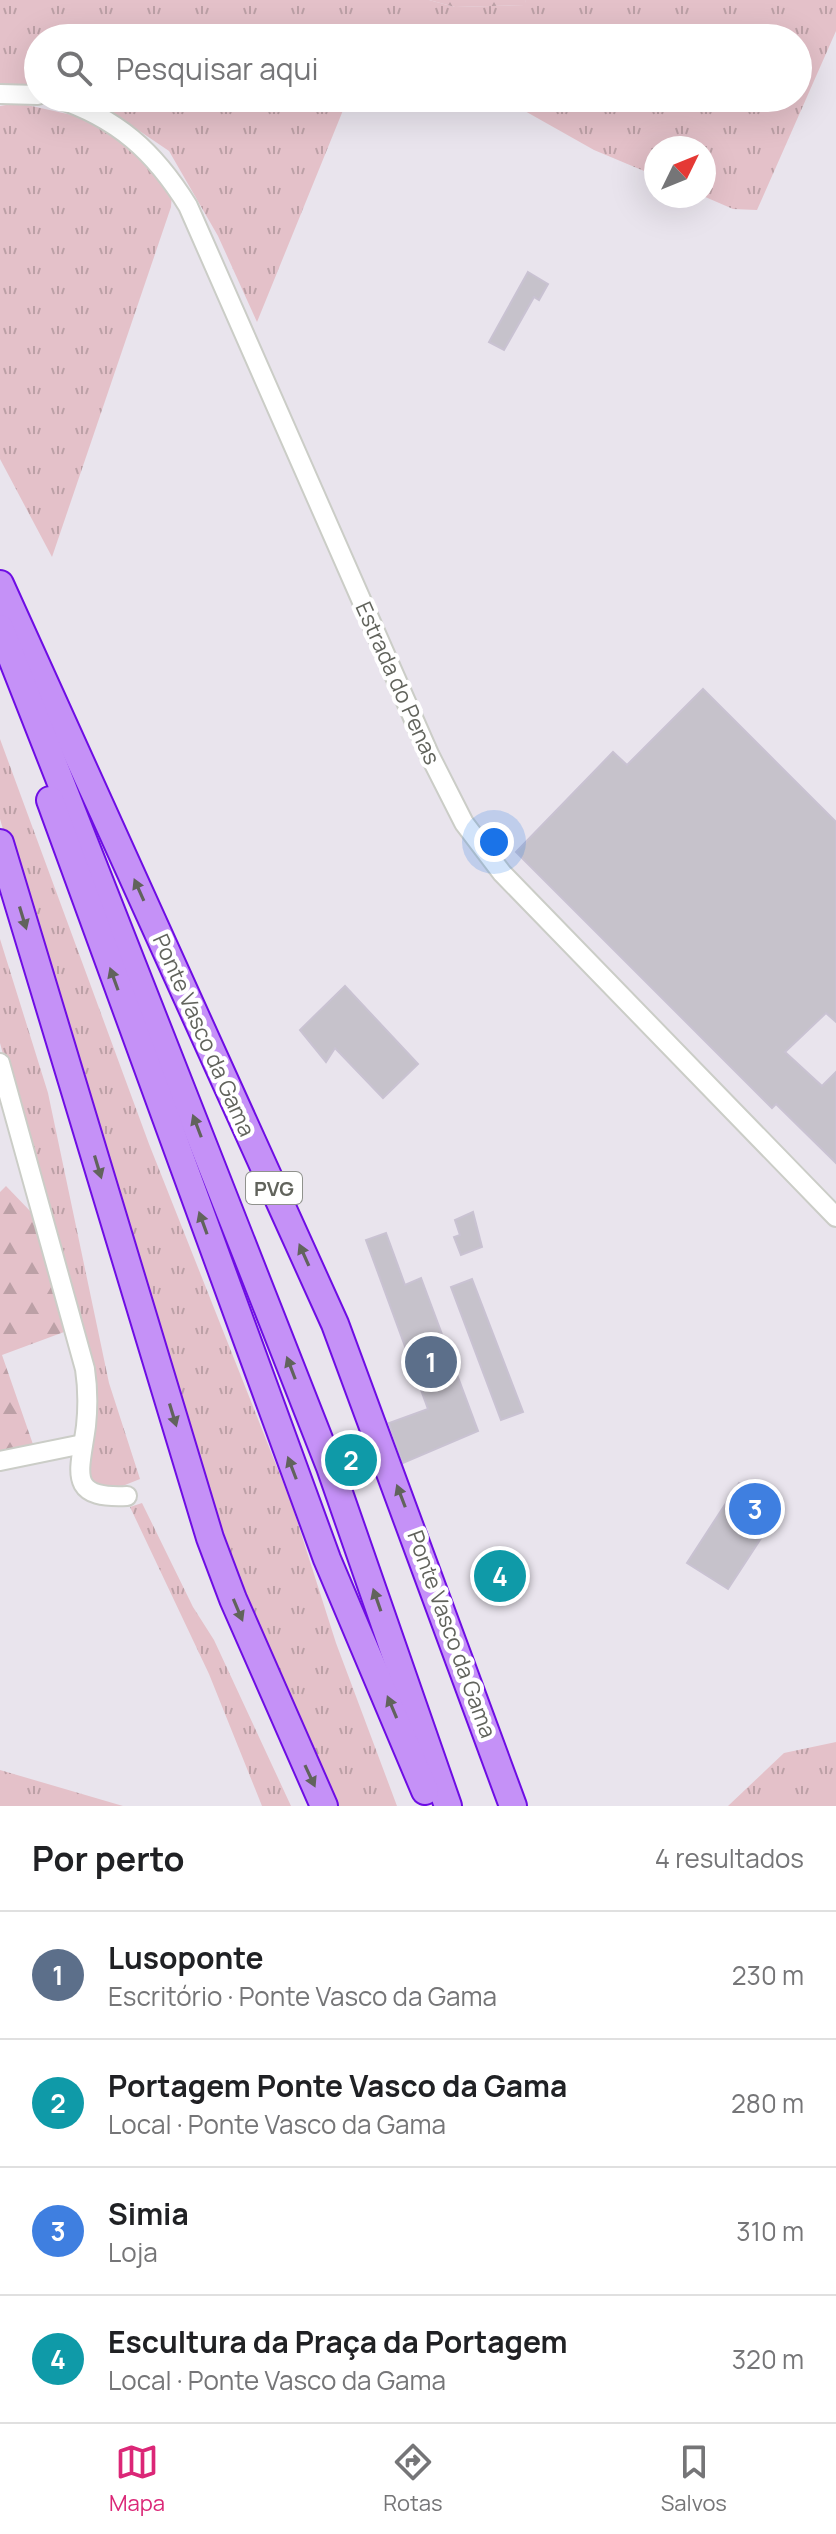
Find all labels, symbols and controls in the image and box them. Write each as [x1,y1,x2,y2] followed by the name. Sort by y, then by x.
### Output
[24,24,812,112] search box
[52,46,96,90] icon: search
[116,48,318,89] text: Pesquisar aqui
[644,136,716,208] north arrow
[349,597,447,769] street label: Estrada do Penas
[474,822,514,862] your location
[132,879,146,902] one-way arrow
[17,906,30,930] one-way arrow
[146,929,262,1141] street label: Ponte Vasco da Gama
[108,967,120,991] one-way arrow
[190,1114,203,1138] one-way arrow
[92,1155,105,1179] one-way arrow
[246,1172,302,1204] road number: PVG
[196,1211,209,1235] one-way arrow
[297,1243,311,1267] one-way arrow
[405,1332,457,1392] pin: 1
[284,1356,297,1380] one-way arrow
[167,1404,180,1428] one-way arrow
[325,1430,377,1490] pin: 2
[285,1455,298,1479] one-way arrow
[729,1479,781,1539] pin: 3
[394,1484,407,1508] one-way arrow
[401,1526,503,1742] street label: Ponte Vasco da Gama
[474,1546,526,1606] pin: 4
[371,1588,383,1612] one-way arrow
[231,1599,244,1622] one-way arrow
[386,1695,399,1719] one-way arrow
[303,1764,317,1787] one-way arrow
[32,1835,185,1881] text: Por perto
[655,1840,804,1876] text: 4 resultados
[108,1937,264,1978] text: Lusoponte
[52,1957,64,1993] text: 1
[732,1957,804,1993] text: 230 m
[108,1978,497,2014] text: Escritório · Ponte Vasco da Gama
[108,2065,567,2106] text: Portagem Ponte Vasco da Gama
[50,2085,66,2121] text: 2
[731,2085,804,2121] text: 280 m
[108,2106,446,2142] text: Local · Ponte Vasco da Gama
[108,2193,189,2234] text: Simia
[50,2213,66,2249] text: 3
[736,2213,804,2249] text: 310 m
[108,2234,158,2270] text: Loja
[108,2321,568,2362] text: Escultura da Praça da Portagem
[50,2341,66,2377] text: 4
[732,2341,804,2377] text: 320 m
[108,2362,446,2398] text: Local · Ponte Vasco da Gama
[109,2440,165,2518] tab: Mapa
[383,2440,443,2518] tab: Rotas
[661,2440,727,2518] tab: Salvos

